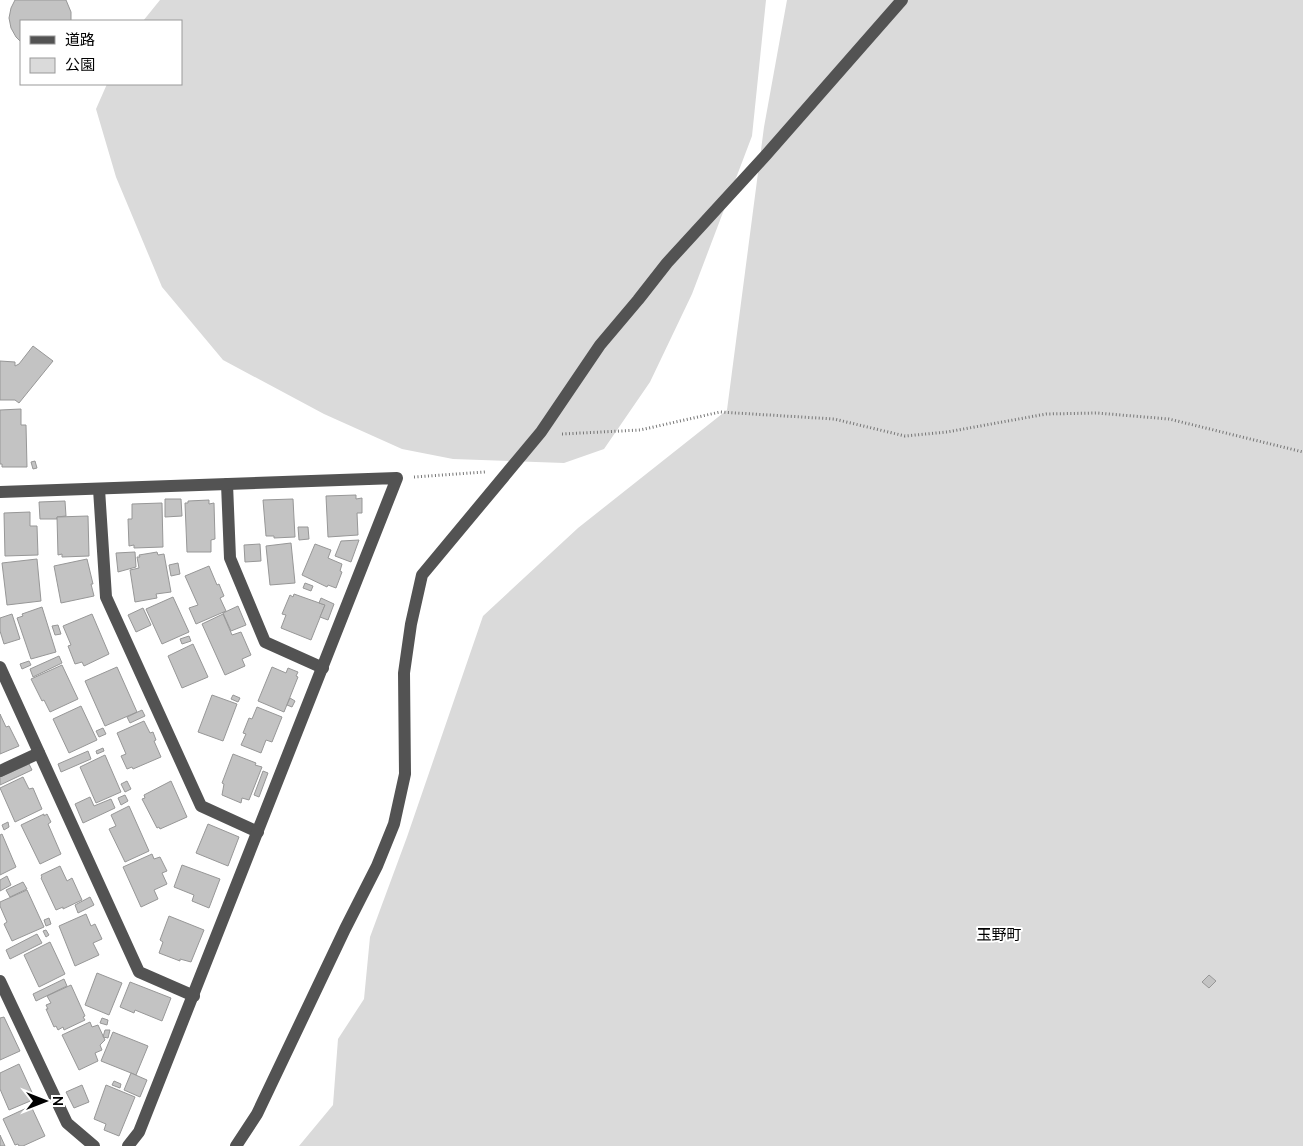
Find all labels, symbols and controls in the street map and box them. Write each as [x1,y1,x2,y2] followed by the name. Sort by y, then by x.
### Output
[20,20,182,85] legend
[65,31,95,48] text: 道路
[65,56,95,73] text: 公園
[976,926,1022,943] district label: 玉野町
[20,1076,70,1126] north arrow
[50,1096,66,1106] text: N

